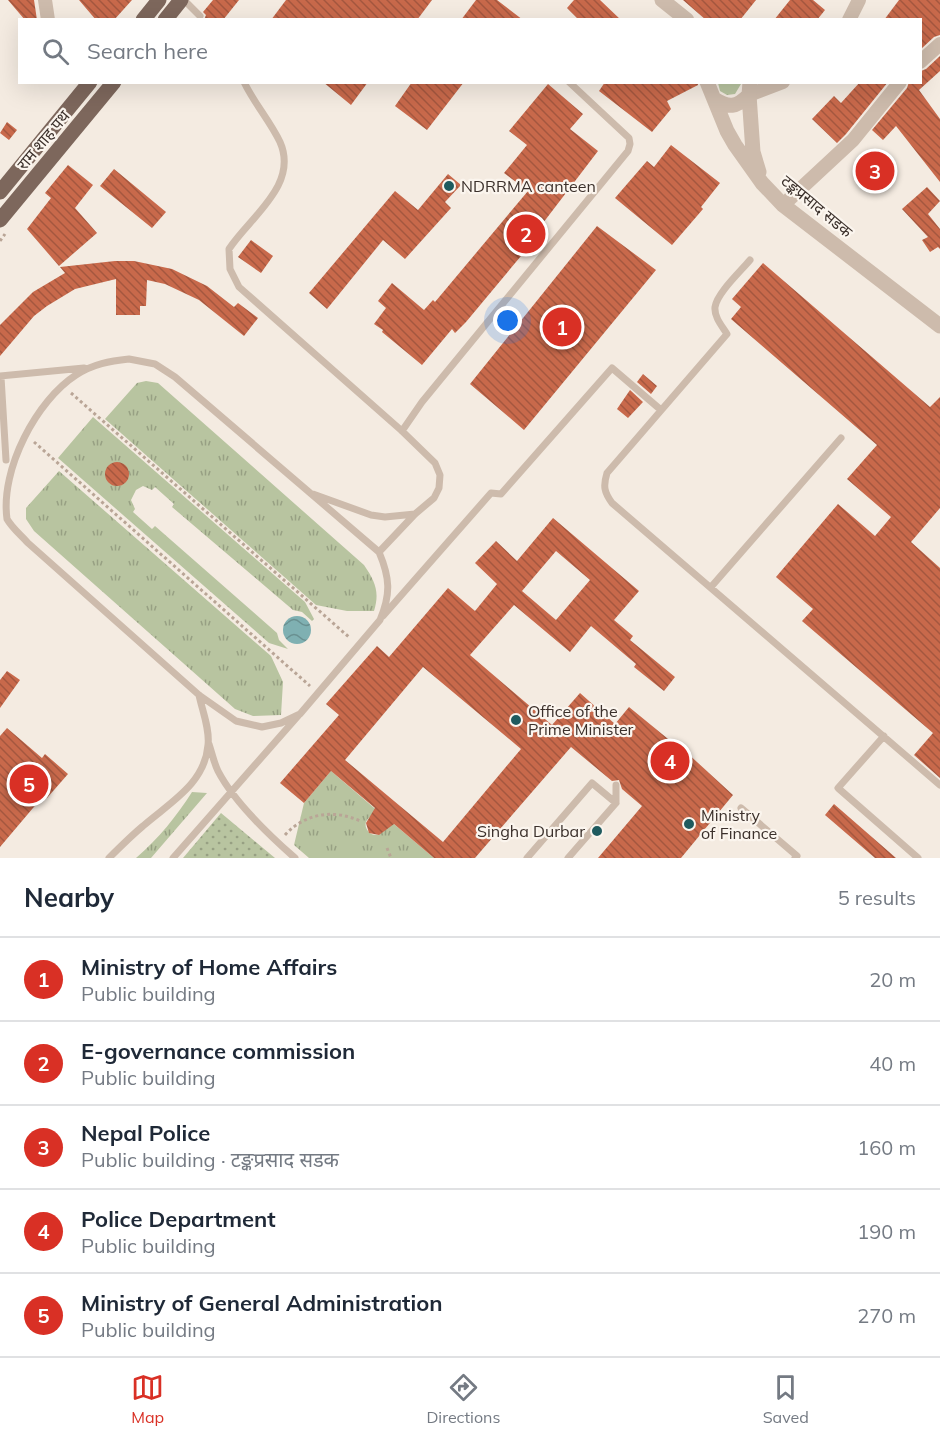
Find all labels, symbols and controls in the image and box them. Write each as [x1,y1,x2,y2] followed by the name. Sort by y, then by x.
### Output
[18,18,922,84] search box
[39,35,72,68] icon: search
[87,37,208,65] text: Search here
[12,106,74,174] street label: राम शाह पथ
[856,148,894,194] pin: 3
[777,171,857,242] street label: टङ्कप्रसाद सडक
[461,176,596,196] place label: NDRRMA canteen
[442,179,456,193] marker: NDRRMA canteen
[506,212,546,256] pin: 2
[542,304,582,350] pin: 1
[493,306,522,335] your location
[528,701,634,739] place label: Office of the Prime Minister
[509,713,523,727] marker: Office of the Prime Minister
[650,738,690,783] pin: 4
[9,762,48,806] pin: 5
[701,805,777,843] place label: Ministry of Finance
[682,817,696,831] marker: Ministry of Finance
[477,821,585,841] place label: Singha Durbar
[590,824,604,838] marker: Singha Durbar
[24,881,114,914] text: Nearby
[838,885,916,910] text: 5 results
[81,953,337,981] text: Ministry of Home Affairs
[38,967,50,992] text: 1
[869,967,916,992] text: 20 m
[81,981,216,1006] text: Public building
[81,1037,355,1065] text: E-governance commission
[38,1051,50,1076] text: 2
[869,1051,916,1076] text: 40 m
[81,1065,216,1090] text: Public building
[81,1119,210,1147] text: Nepal Police
[38,1135,50,1160] text: 3
[857,1135,916,1160] text: 160 m
[81,1147,339,1172] text: Public building · टङ्कप्रसाद सडक
[81,1205,276,1233] text: Police Department
[38,1219,50,1244] text: 4
[857,1219,916,1244] text: 190 m
[81,1233,216,1258] text: Public building
[81,1289,442,1317] text: Ministry of General Administration
[38,1303,50,1328] text: 5
[857,1303,916,1328] text: 270 m
[81,1317,216,1342] text: Public building
[131,1371,164,1427] tab: Map
[426,1371,500,1427] tab: Directions
[763,1371,809,1427] tab: Saved

